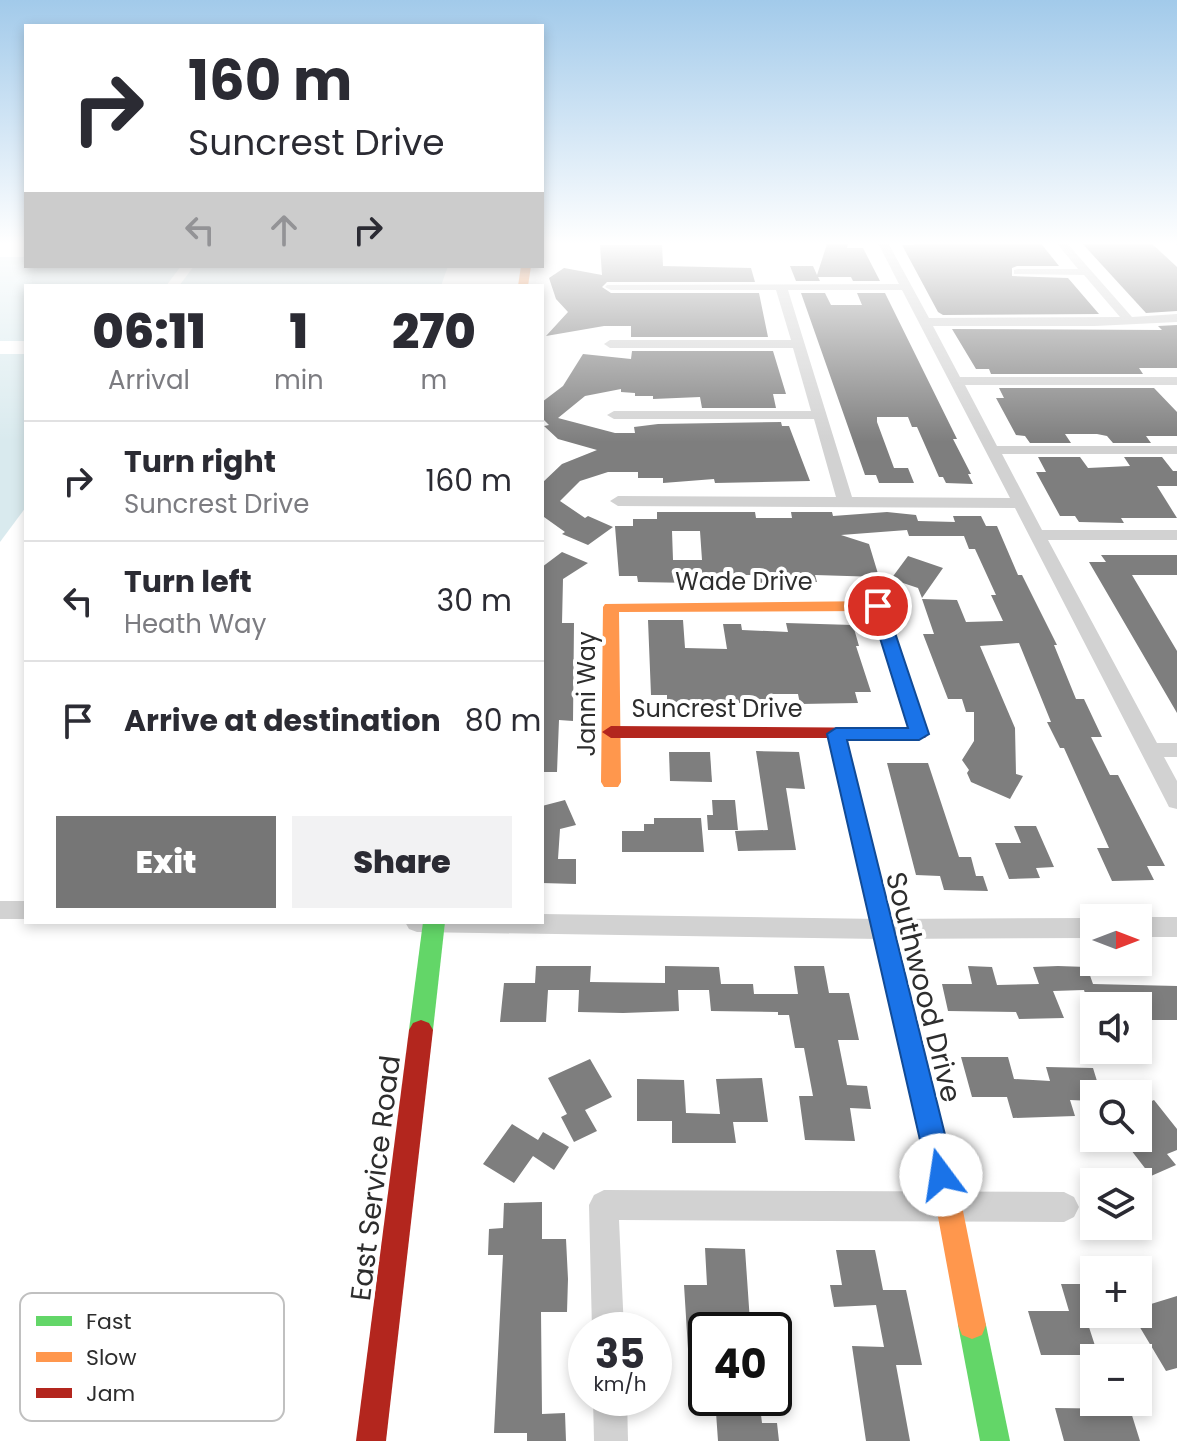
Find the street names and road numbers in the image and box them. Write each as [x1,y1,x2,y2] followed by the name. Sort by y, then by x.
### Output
[675,565,813,598] street label: Wade Drive
[570,631,603,757] street label: Janni Way
[631,692,803,725] street label: Suncrest Drive
[876,868,971,1106] street label: Southwood Drive
[341,1053,410,1303] street label: East Service Road

